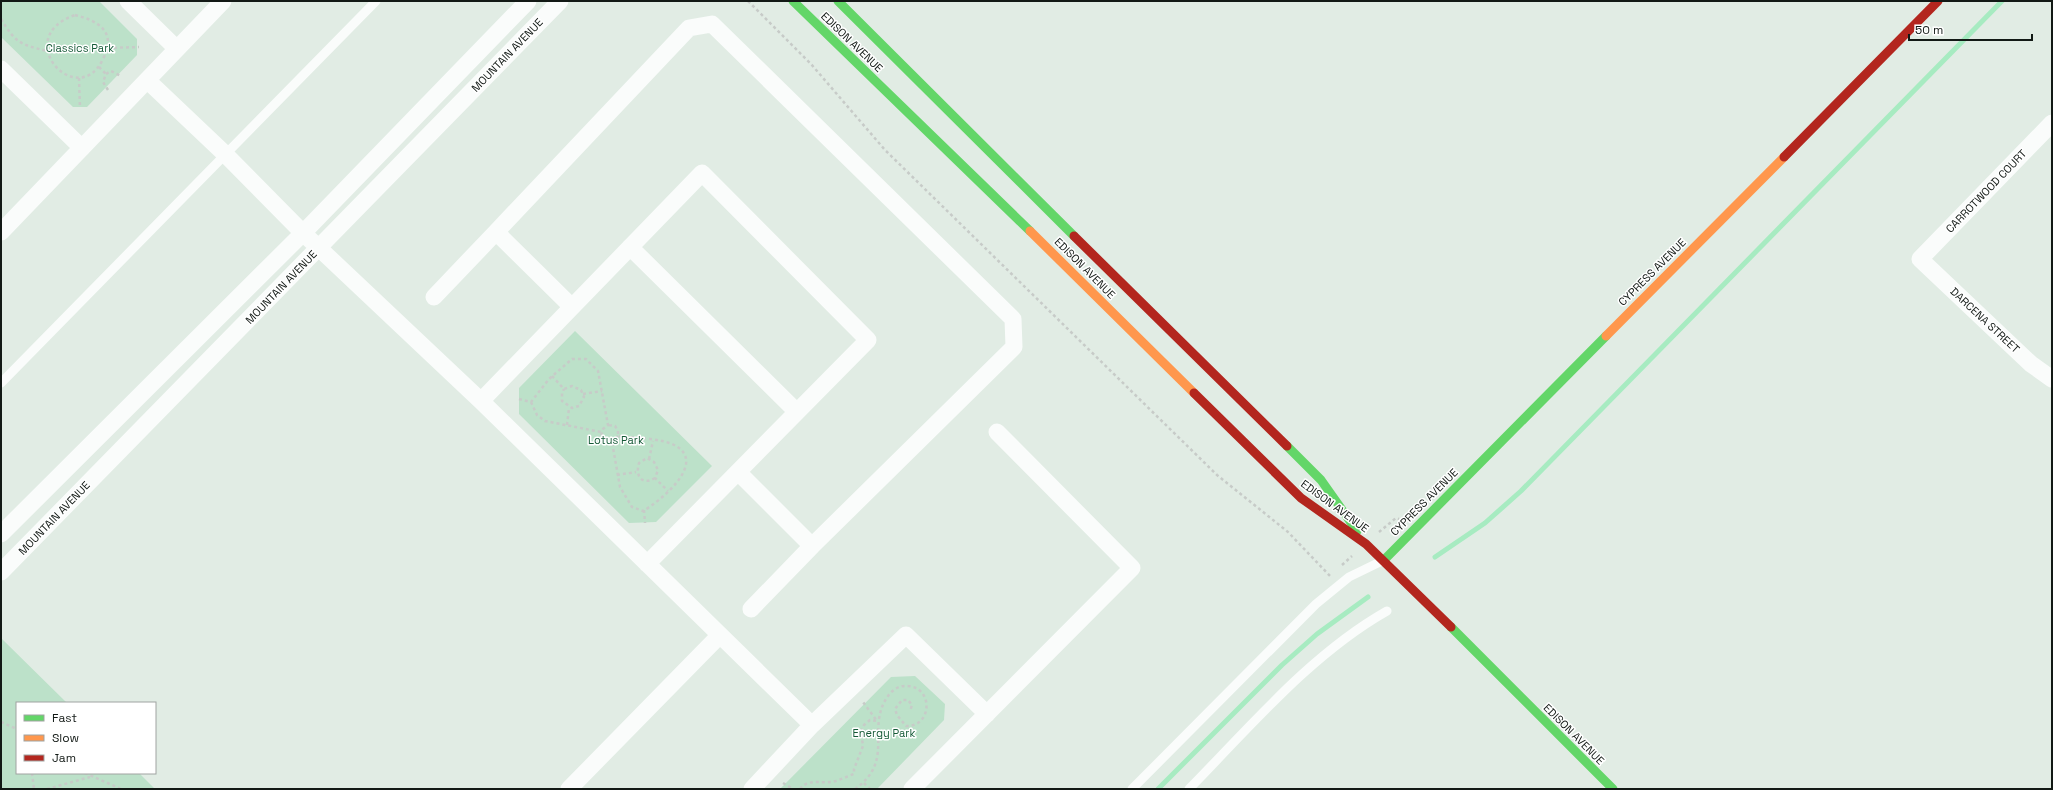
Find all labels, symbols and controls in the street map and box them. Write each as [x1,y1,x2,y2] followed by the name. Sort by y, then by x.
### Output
[818,9,886,75] street label: EDISON AVENUE
[468,15,546,95] street label: MOUNTAIN AVENUE
[1909,16,2032,42] scale bar
[1915,22,1943,38] text: 50 m
[46,41,114,55] park label: Classics Park
[1943,146,2030,236] street label: CARROTWOOD COURT
[1052,235,1118,301] street label: EDISON AVENUE
[1615,235,1689,309] street label: CYPRESS AVENUE
[242,247,320,327] street label: MOUNTAIN AVENUE
[1947,284,2023,356] street label: DARCENA STREET
[588,433,644,447] park label: Lotus Park
[1387,465,1461,539] street label: CYPRESS AVENUE
[1298,477,1372,535] street label: EDISON AVENUE
[15,478,93,558] street label: MOUNTAIN AVENUE
[1541,701,1607,767] street label: EDISON AVENUE
[16,702,156,774] legend
[52,710,77,726] text: Fast
[853,726,916,740] park label: Energy Park
[52,730,79,746] text: Slow
[52,750,76,766] text: Jam

